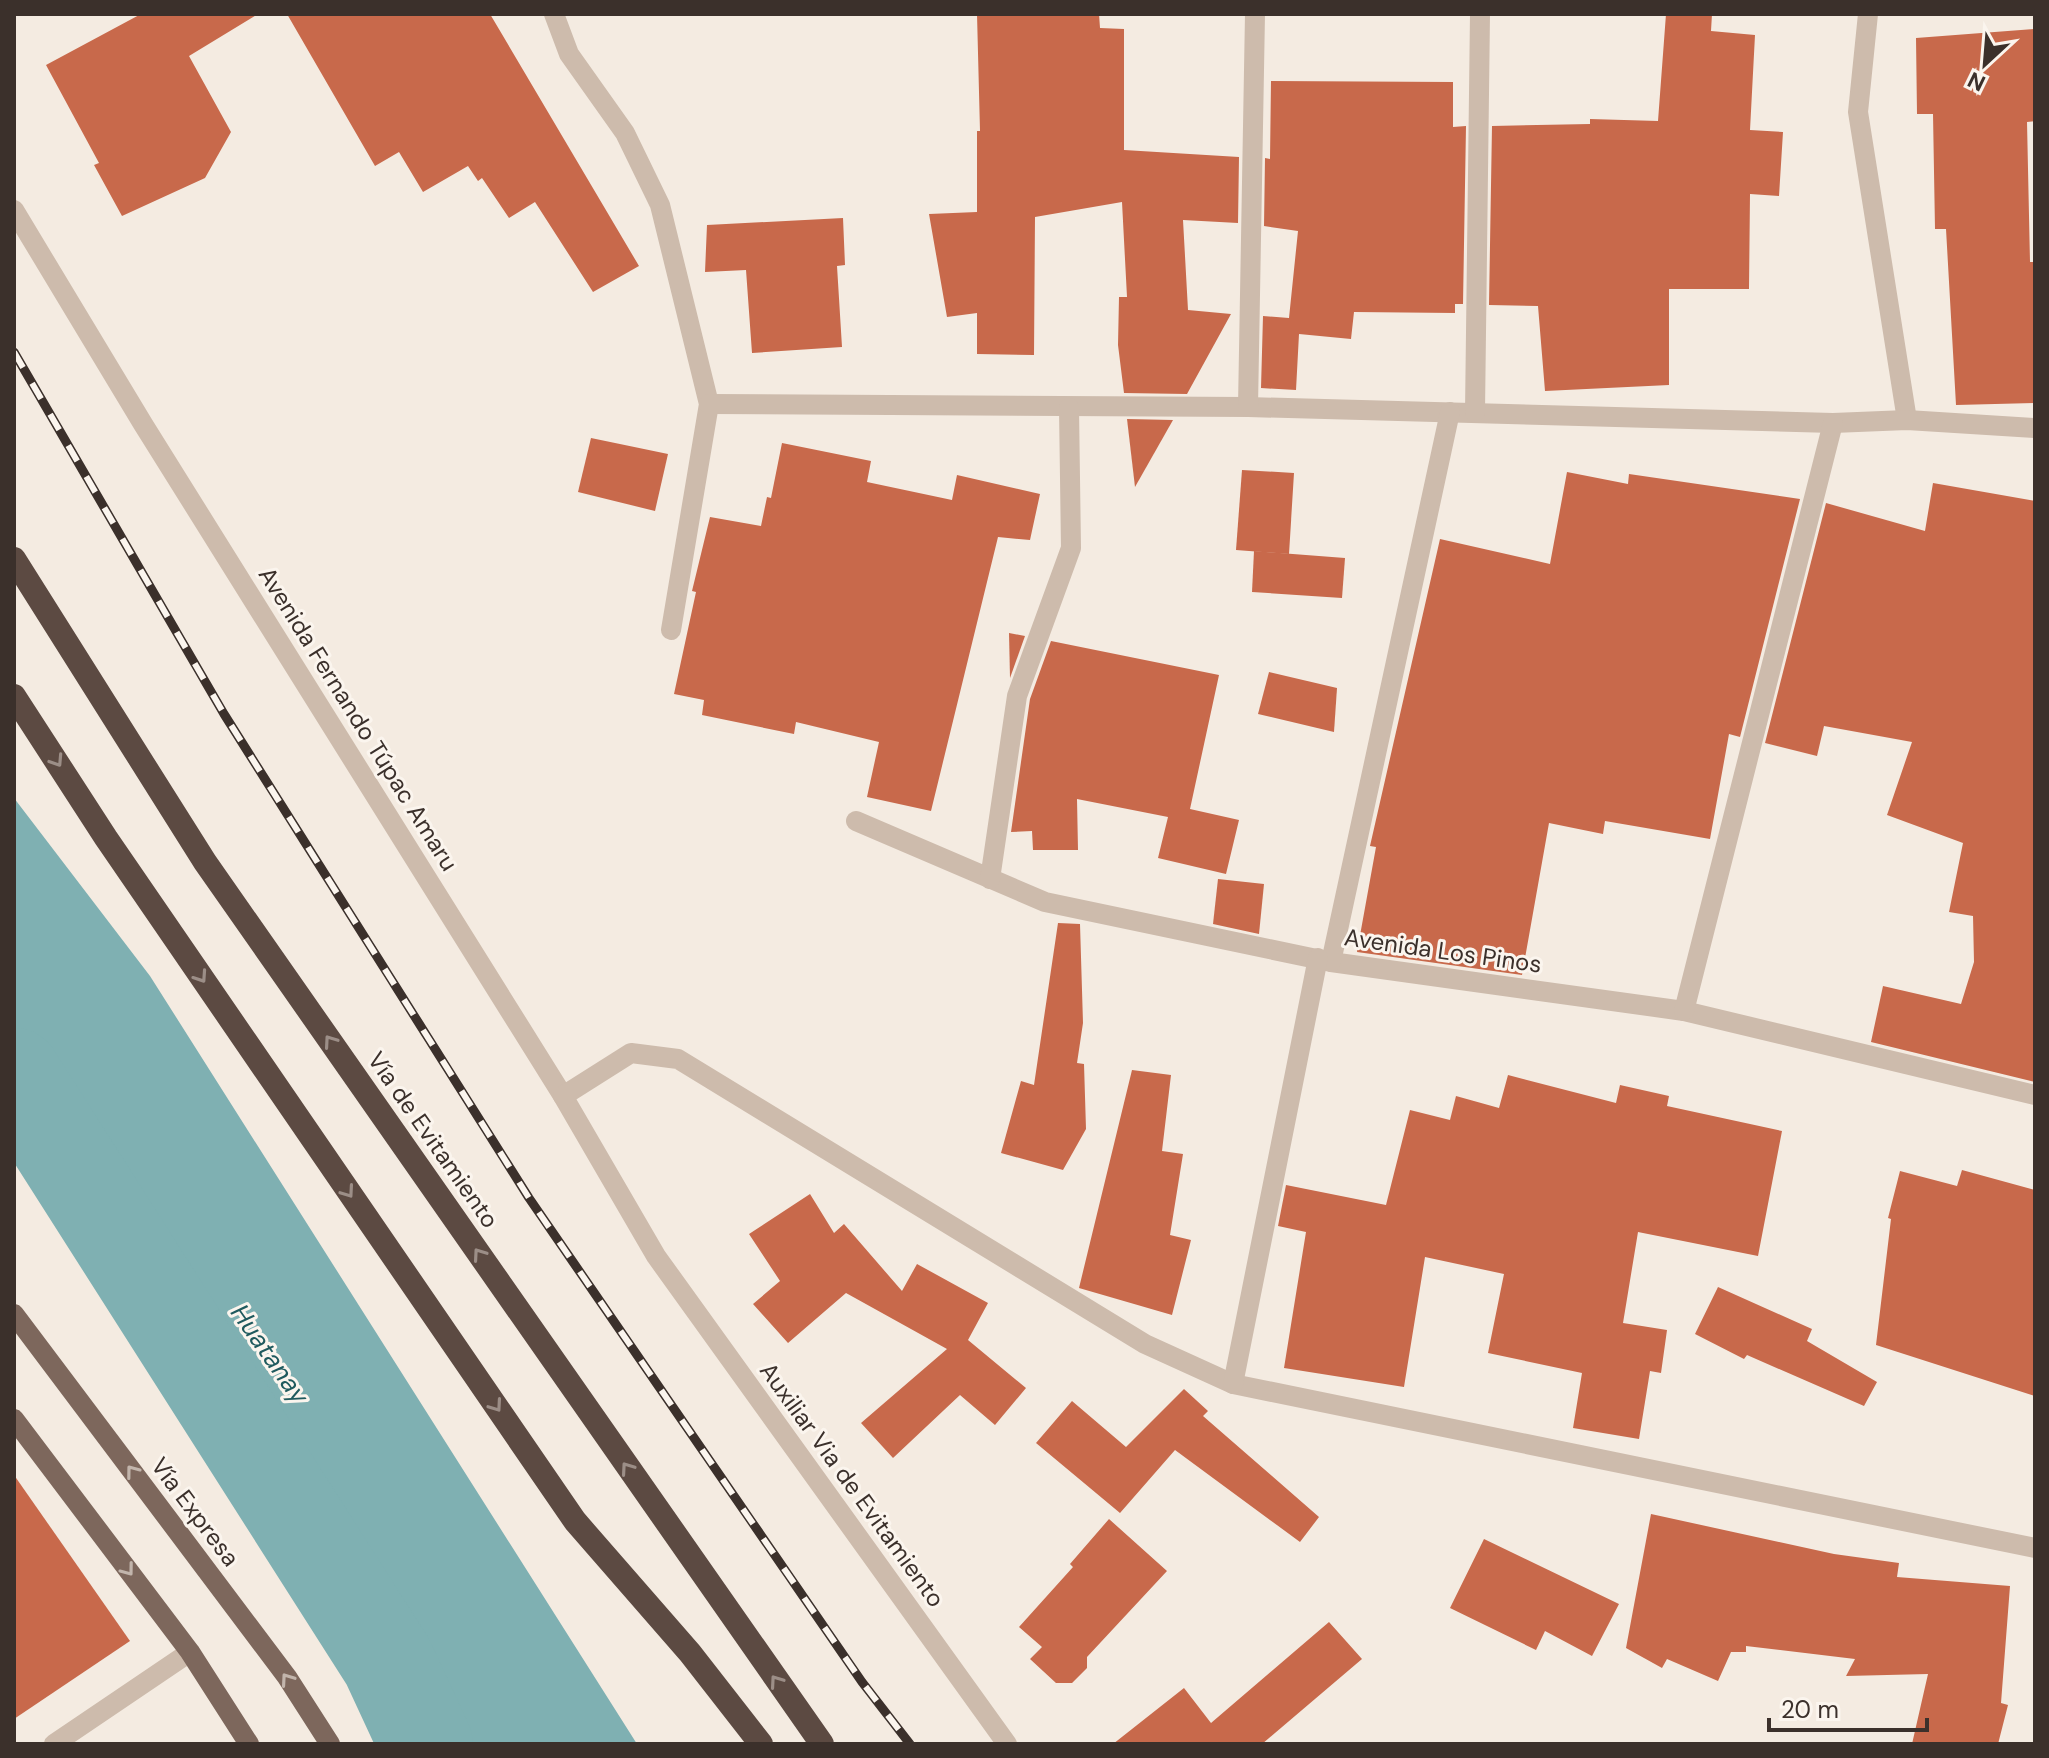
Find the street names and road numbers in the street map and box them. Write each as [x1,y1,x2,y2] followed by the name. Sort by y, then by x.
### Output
[252,561,465,877] street label: Avenida Fernando Túpac Amaru
[1342,921,1544,980] street label: Avenida Los Pinos
[361,1046,506,1234] street label: Vía de Evitamiento
[753,1356,952,1613] street label: Auxiliar Via de Evitamiento
[144,1451,246,1572] street label: Vía Expresa

